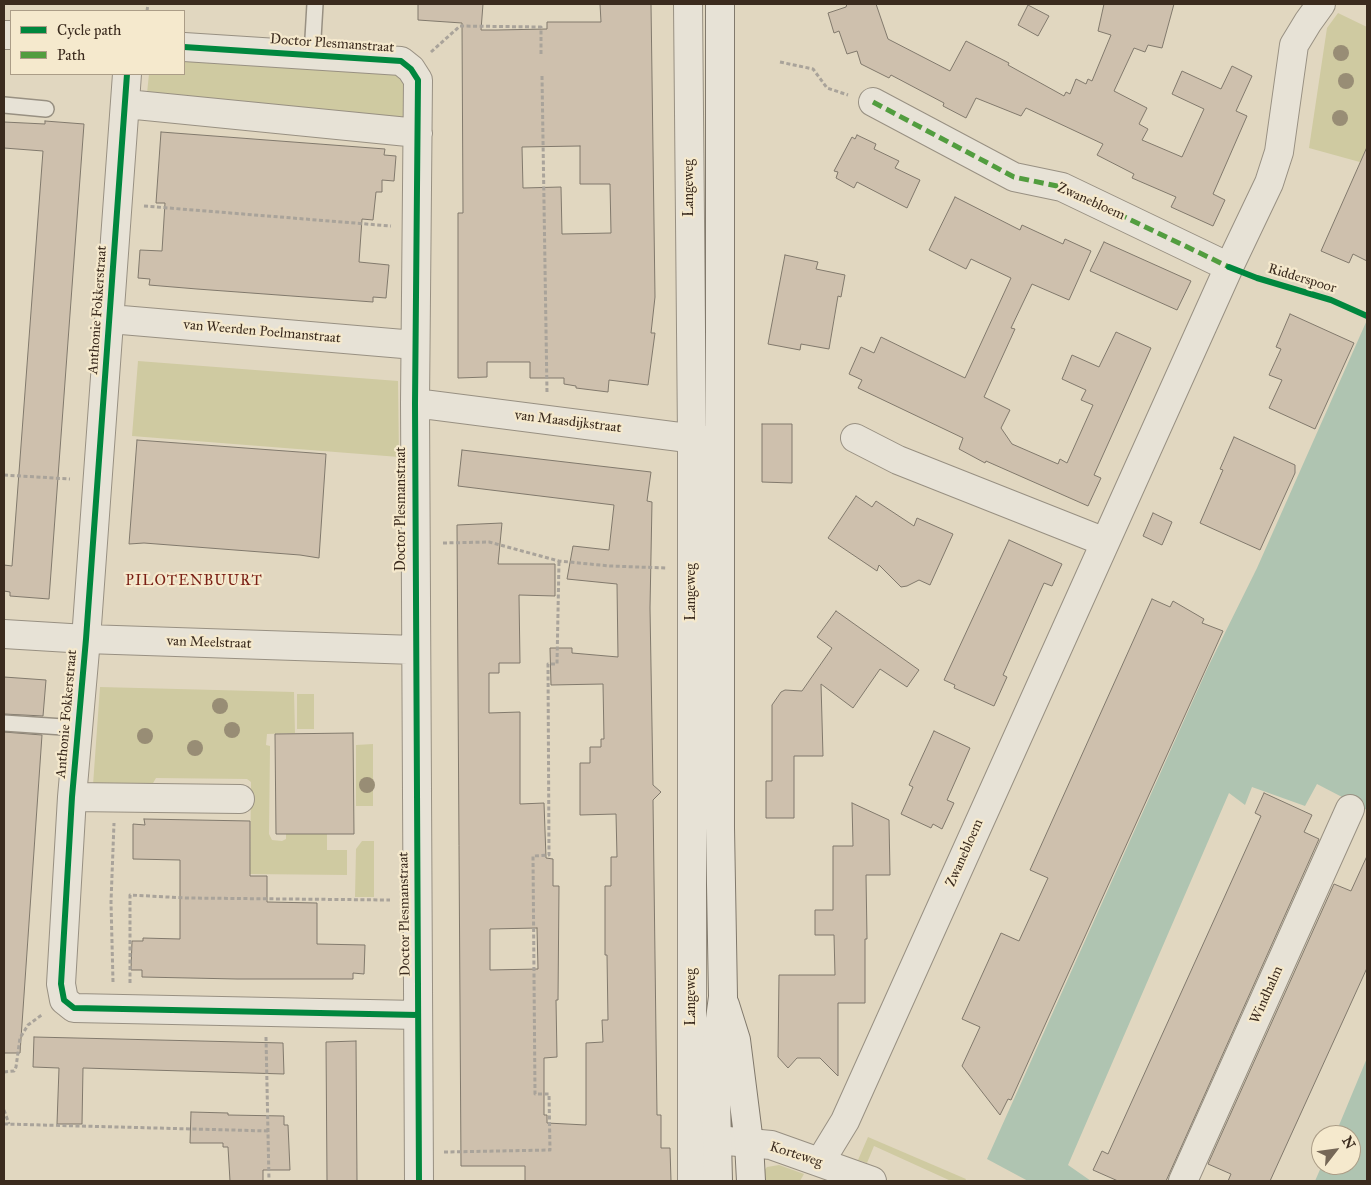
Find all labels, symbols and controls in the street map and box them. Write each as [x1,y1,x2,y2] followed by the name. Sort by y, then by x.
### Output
[10,10,185,75] legend
[57,21,121,39] text: Cycle path
[269,31,395,57] street label: Doctor Plesmanstraat
[57,46,85,64] text: Path
[682,159,698,217] street label: Langeweg
[1055,180,1127,224] street label: Zwanebloem
[85,245,111,375] street label: Anthonie Fokkerstraat
[1266,261,1338,297] street label: Ridderspoor
[183,317,341,347] street label: van Weerden Poelmanstraat
[514,407,622,437] street label: van Maasdijkstraat
[394,447,410,571] street label: Doctor Plesmanstraat
[684,563,700,621] street label: Langeweg
[124,572,264,590] district label: PILOTENBUURT
[166,633,252,653] street label: van Meelstraat
[53,649,81,779] street label: Anthonie Fokkerstraat
[943,817,987,889] street label: Zwanebloem
[396,852,414,976] street label: Doctor Plesmanstraat
[1247,964,1287,1026] street label: Windhalm
[684,968,700,1026] street label: Langeweg
[1311,1125,1361,1175] north arrow
[1338,1133,1359,1152] text: N
[768,1139,824,1171] street label: Korteweg

